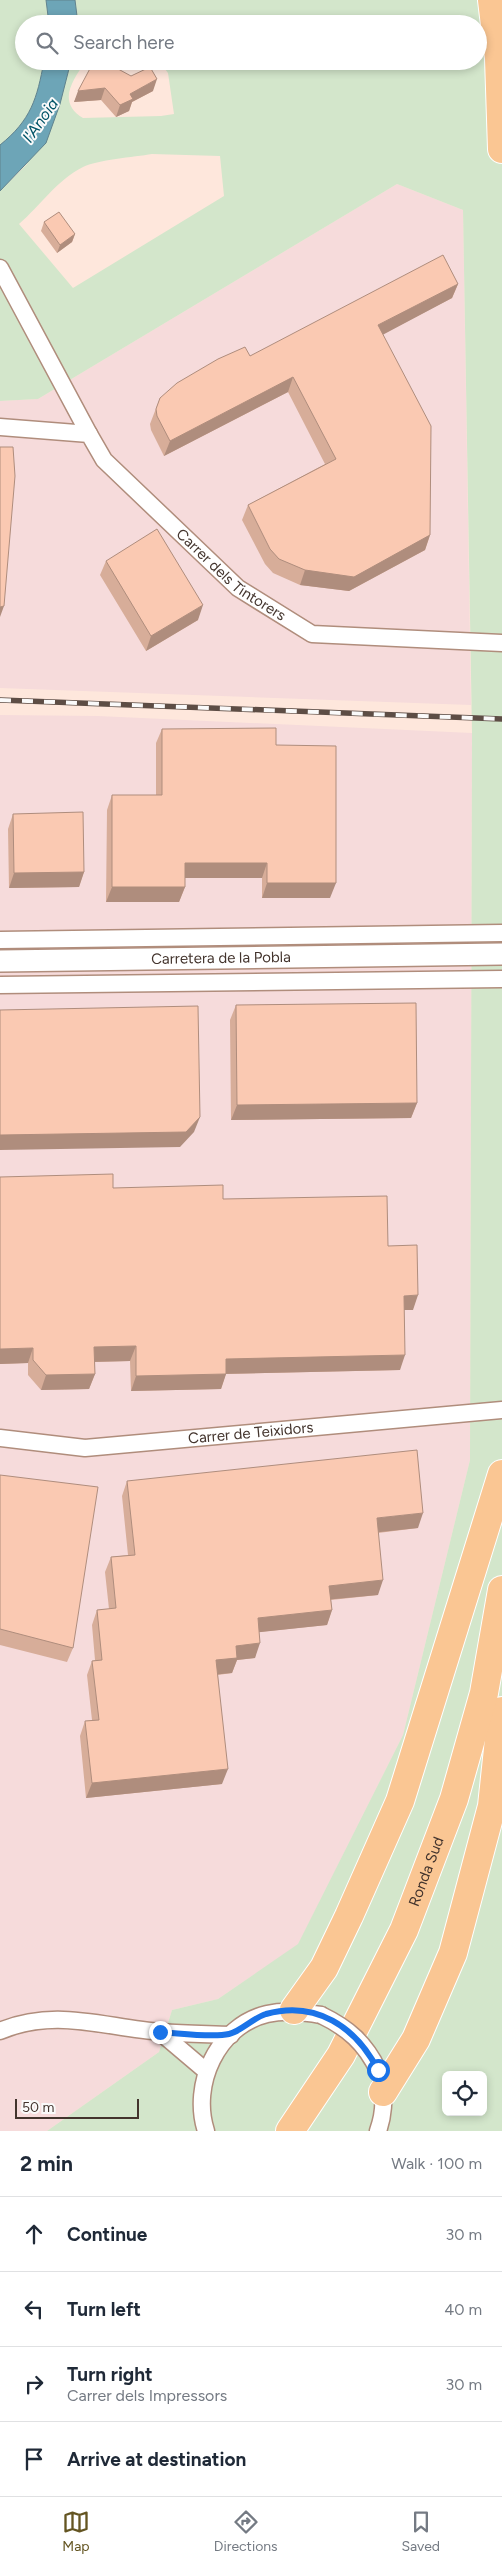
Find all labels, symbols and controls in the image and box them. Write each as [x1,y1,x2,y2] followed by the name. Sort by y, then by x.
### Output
[15,15,487,70] search box
[33,29,61,57] icon: search
[73,31,175,54] text: Search here
[19,95,62,146] water label: l'Anoia
[173,525,289,624] street label: Carrer dels Tintorers
[151,948,291,968] street label: Carretera de la Pobla
[187,1418,314,1448] street label: Carrer de Teixidors
[405,1834,448,1909] street label: Ronda Sud
[149,2021,172,2044] route end
[367,2059,390,2082] route start
[442,2071,487,2116] map controls
[442,2071,487,2116] button: locate
[15,2096,139,2119] scale bar
[22,2099,54,2116] text: 50 m
[20,2151,73,2176] text: 2 min
[391,2154,482,2173] text: Walk · 100 m
[20,2220,48,2248] icon: ahead
[67,2223,147,2246] text: Continue
[445,2225,482,2244] text: 30 m
[20,2295,48,2323] icon: left
[67,2298,141,2321] text: Turn left
[444,2300,482,2319] text: 40 m
[67,2363,153,2386] text: Turn right
[20,2370,48,2398] icon: right
[445,2375,482,2394] text: 30 m
[67,2386,227,2405] text: Carrer dels Impressors
[20,2445,48,2473] icon: arrive
[67,2448,246,2471] text: Arrive at destination
[62,2508,90,2555] tab: Map
[214,2508,278,2555] tab: Directions
[401,2508,440,2555] tab: Saved

